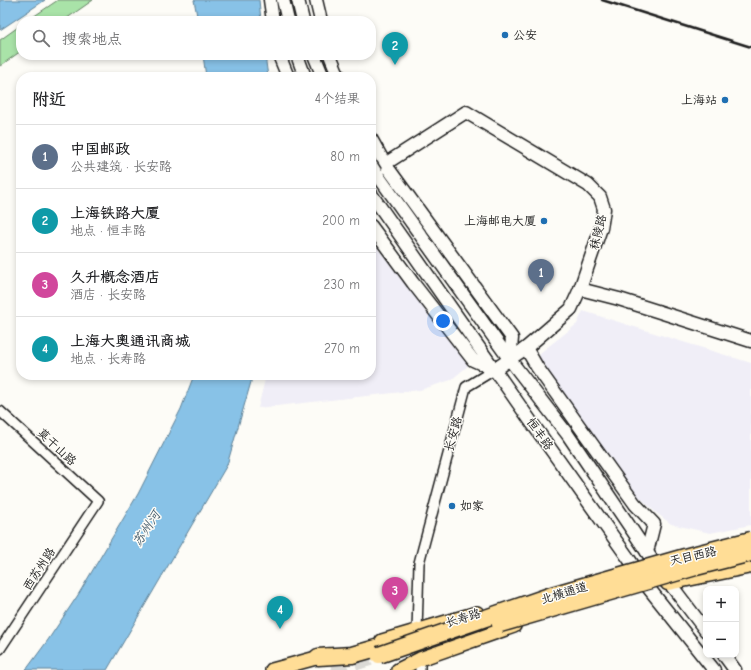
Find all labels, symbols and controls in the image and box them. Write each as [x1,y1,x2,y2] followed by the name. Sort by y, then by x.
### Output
[16,16,376,60] search box
[30,27,52,49] icon: search
[513,28,537,42] place label: 公安
[62,30,122,48] text: 搜索地点
[500,30,510,40] marker: 公安
[382,32,408,65] pin: 2
[32,90,66,109] text: 附近
[315,91,360,106] text: 4个结果
[681,93,717,107] place label: 上海站
[720,95,730,105] marker: 上海站
[70,140,130,158] text: 中国邮政
[42,149,48,164] text: 1
[330,149,360,164] text: 80 m
[70,159,172,174] text: 公共建筑 · 长安路
[70,204,160,222] text: 上海铁路大厦
[42,213,48,228] text: 2
[322,213,360,228] text: 200 m
[587,213,609,251] street label: 秣陵路
[464,214,536,228] place label: 上海邮电大厦
[539,216,549,226] marker: 上海邮电大厦
[70,223,146,238] text: 地点 · 恒丰路
[528,259,554,292] pin: 1
[70,268,160,286] text: 久升概念酒店
[42,277,48,292] text: 3
[324,277,360,292] text: 230 m
[70,287,146,302] text: 酒店 · 长安路
[433,311,453,331] your location
[70,332,190,350] text: 上海大奥通讯商城
[42,341,48,356] text: 4
[324,341,360,356] text: 270 m
[70,351,146,366] text: 地点 · 长寿路
[442,415,464,453] street label: 长安路
[524,415,556,453] street label: 恒丰路
[35,426,79,468] street label: 莫干山路
[460,499,484,513] place label: 如家
[447,501,457,511] marker: 如家
[130,506,164,549] water label: 苏州河
[668,544,718,568] street label: 天目西路
[20,545,58,593] street label: 西苏州路
[382,577,408,610] pin: 3
[539,579,589,607] street label: 北横通道
[703,586,739,658] map controls
[703,586,739,622] button: +
[267,596,293,629] pin: 4
[444,606,482,630] street label: 长寿路
[703,622,739,658] button: −

